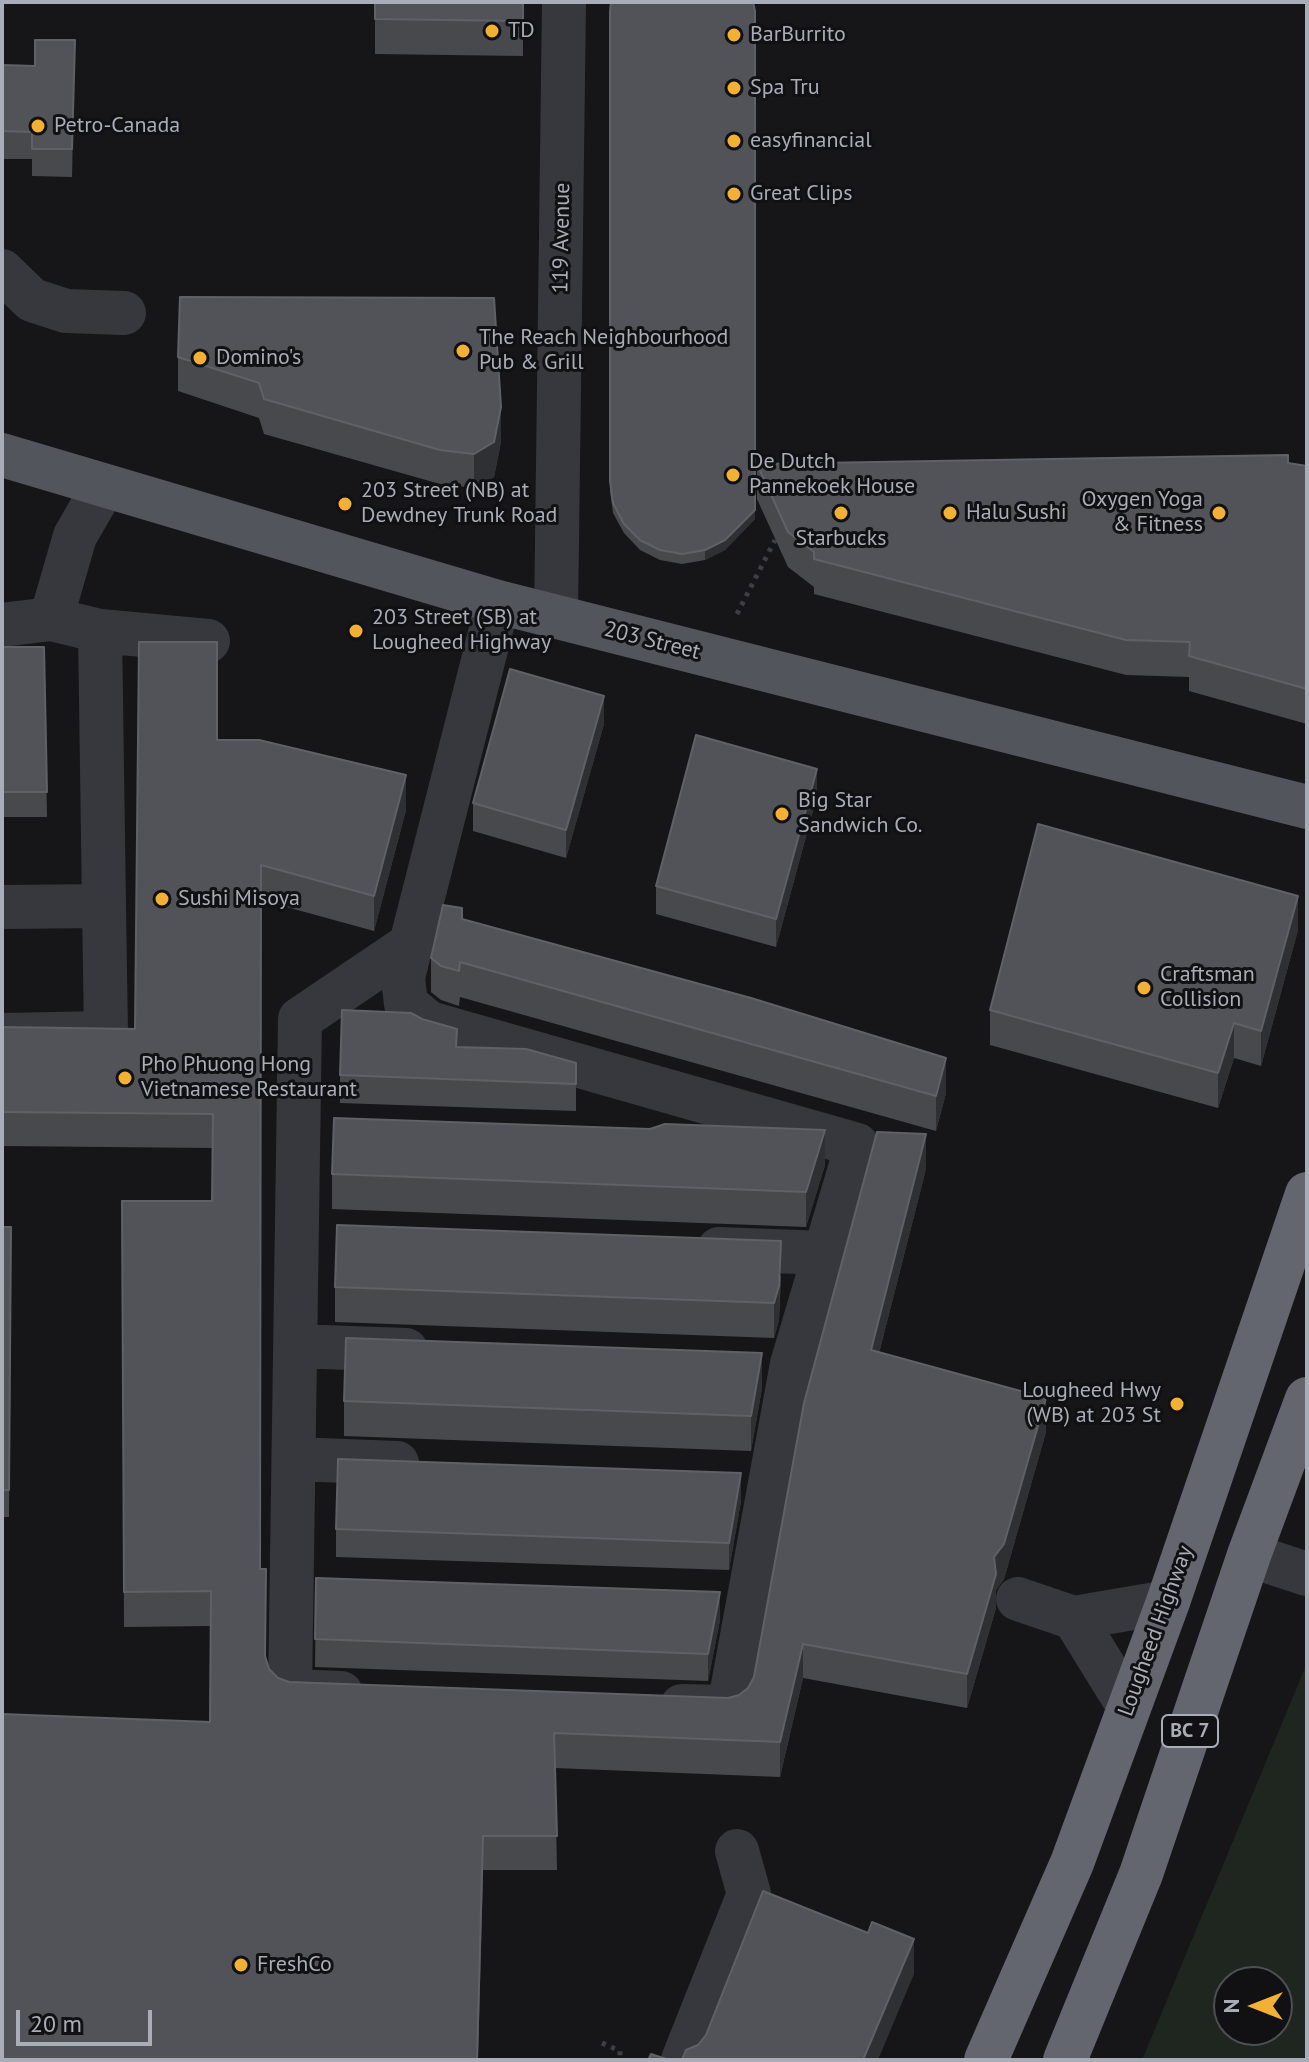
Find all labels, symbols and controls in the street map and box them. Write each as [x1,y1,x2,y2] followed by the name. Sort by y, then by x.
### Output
[508,18,535,44] place label: TD
[483,22,501,40] marker: TD
[750,22,846,48] place label: BarBurrito
[725,26,743,44] marker: BarBurrito
[750,75,820,101] place label: Spa Tru
[725,79,743,97] marker: Spa Tru
[54,113,180,139] place label: Petro-Canada
[29,117,47,135] marker: Petro-Canada
[750,128,872,154] place label: easyfinancial
[725,132,743,150] marker: easyfinancial
[750,181,852,207] place label: Great Clips
[548,183,576,293] street label: 119 Avenue
[725,185,743,203] marker: Great Clips
[479,325,728,376] place label: The Reach Neighbourhood Pub & Grill
[454,342,472,360] marker: The Reach Neighbourhood Pub & Grill
[216,345,301,371] place label: Domino's
[191,349,209,367] marker: Domino's
[749,449,915,500] place label: De Dutch Pannekoek House
[724,466,742,484] marker: De Dutch Pannekoek House
[361,478,557,530] place label: 203 Street (NB) at Dewdney Trunk Road
[1082,487,1203,538] place label: Oxygen Yoga & Fitness
[336,495,354,513] marker: 203 Street (NB) at Dewdney Trunk Road
[966,500,1067,526] place label: Halu Sushi
[832,504,850,522] marker: Starbucks
[941,504,959,522] marker: Halu Sushi
[1210,504,1228,522] marker: Oxygen Yoga & Fitness
[796,526,886,552] place label: Starbucks
[372,605,551,656] place label: 203 Street (SB) at Lougheed Highway
[601,616,703,666] street label: 203 Street
[347,622,365,640] marker: 203 Street (SB) at Lougheed Highway
[798,788,922,840] place label: Big Star Sandwich Co.
[773,805,791,823] marker: Big Star Sandwich Co.
[178,886,300,912] place label: Sushi Misoya
[153,890,171,908] marker: Sushi Misoya
[1160,962,1255,1014] place label: Craftsman Collision
[1135,979,1153,997] marker: Craftsman Collision
[141,1052,357,1104] place label: Pho Phuong Hong Vietnamese Restaurant
[116,1069,134,1087] marker: Pho Phuong Hong Vietnamese Restaurant
[1022,1378,1161,1430] place label: Lougheed Hwy (WB) at 203 St
[1168,1395,1186,1413] marker: Lougheed Hwy (WB) at 203 St
[1113,1542,1199,1720] street label: Lougheed Highway
[1162,1715,1218,1747] road number: BC 7
[257,1952,332,1978] place label: FreshCo
[232,1956,250,1974] marker: FreshCo
[1213,1966,1293,2046] north arrow
[20,1994,156,2044] scale bar
[1217,1999,1245,2013] text: N
[30,2008,82,2039] text: 20 m

